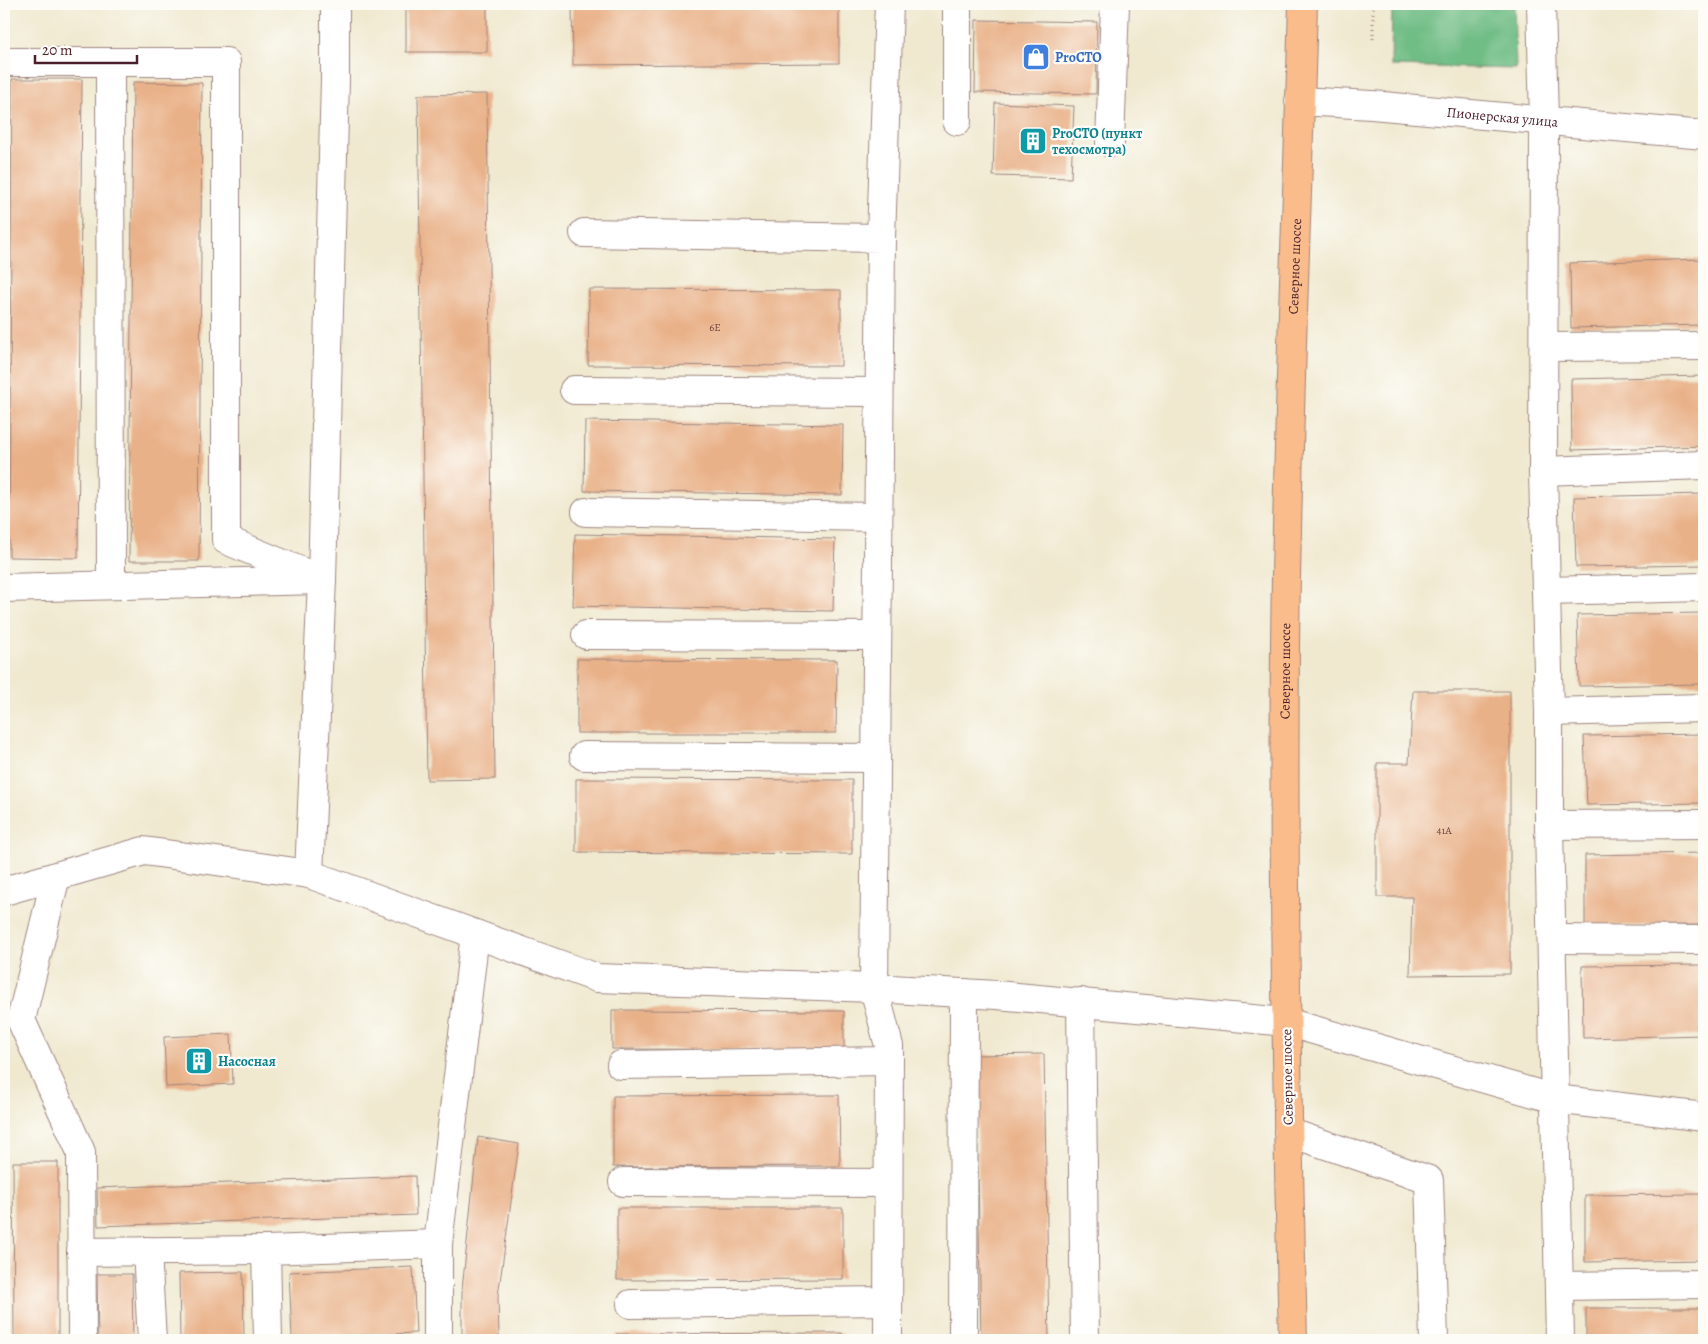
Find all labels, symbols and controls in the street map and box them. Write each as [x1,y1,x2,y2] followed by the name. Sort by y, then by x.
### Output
[35,32,138,64] scale bar
[42,40,73,60] text: 20 m
[1021,42,1051,72] shop icon: ProСТО
[1055,48,1102,67] place label: ProСТО
[1446,103,1559,132] street label: Пионерская улица
[1052,124,1143,159] place label: ProСТО (пункт техосмотра)
[1018,126,1048,156] building icon: ProСТО (пункт техосмотра)
[1284,218,1306,315] street label: Северное шоссе
[709,320,721,335] house number: 6Е
[1276,623,1295,719] street label: Северное шоссе
[1436,823,1452,838] house number: 41А
[1277,1029,1298,1125] street label: Северное шоссе
[184,1046,214,1076] building icon: Насосная
[218,1052,276,1071] place label: Насосная

